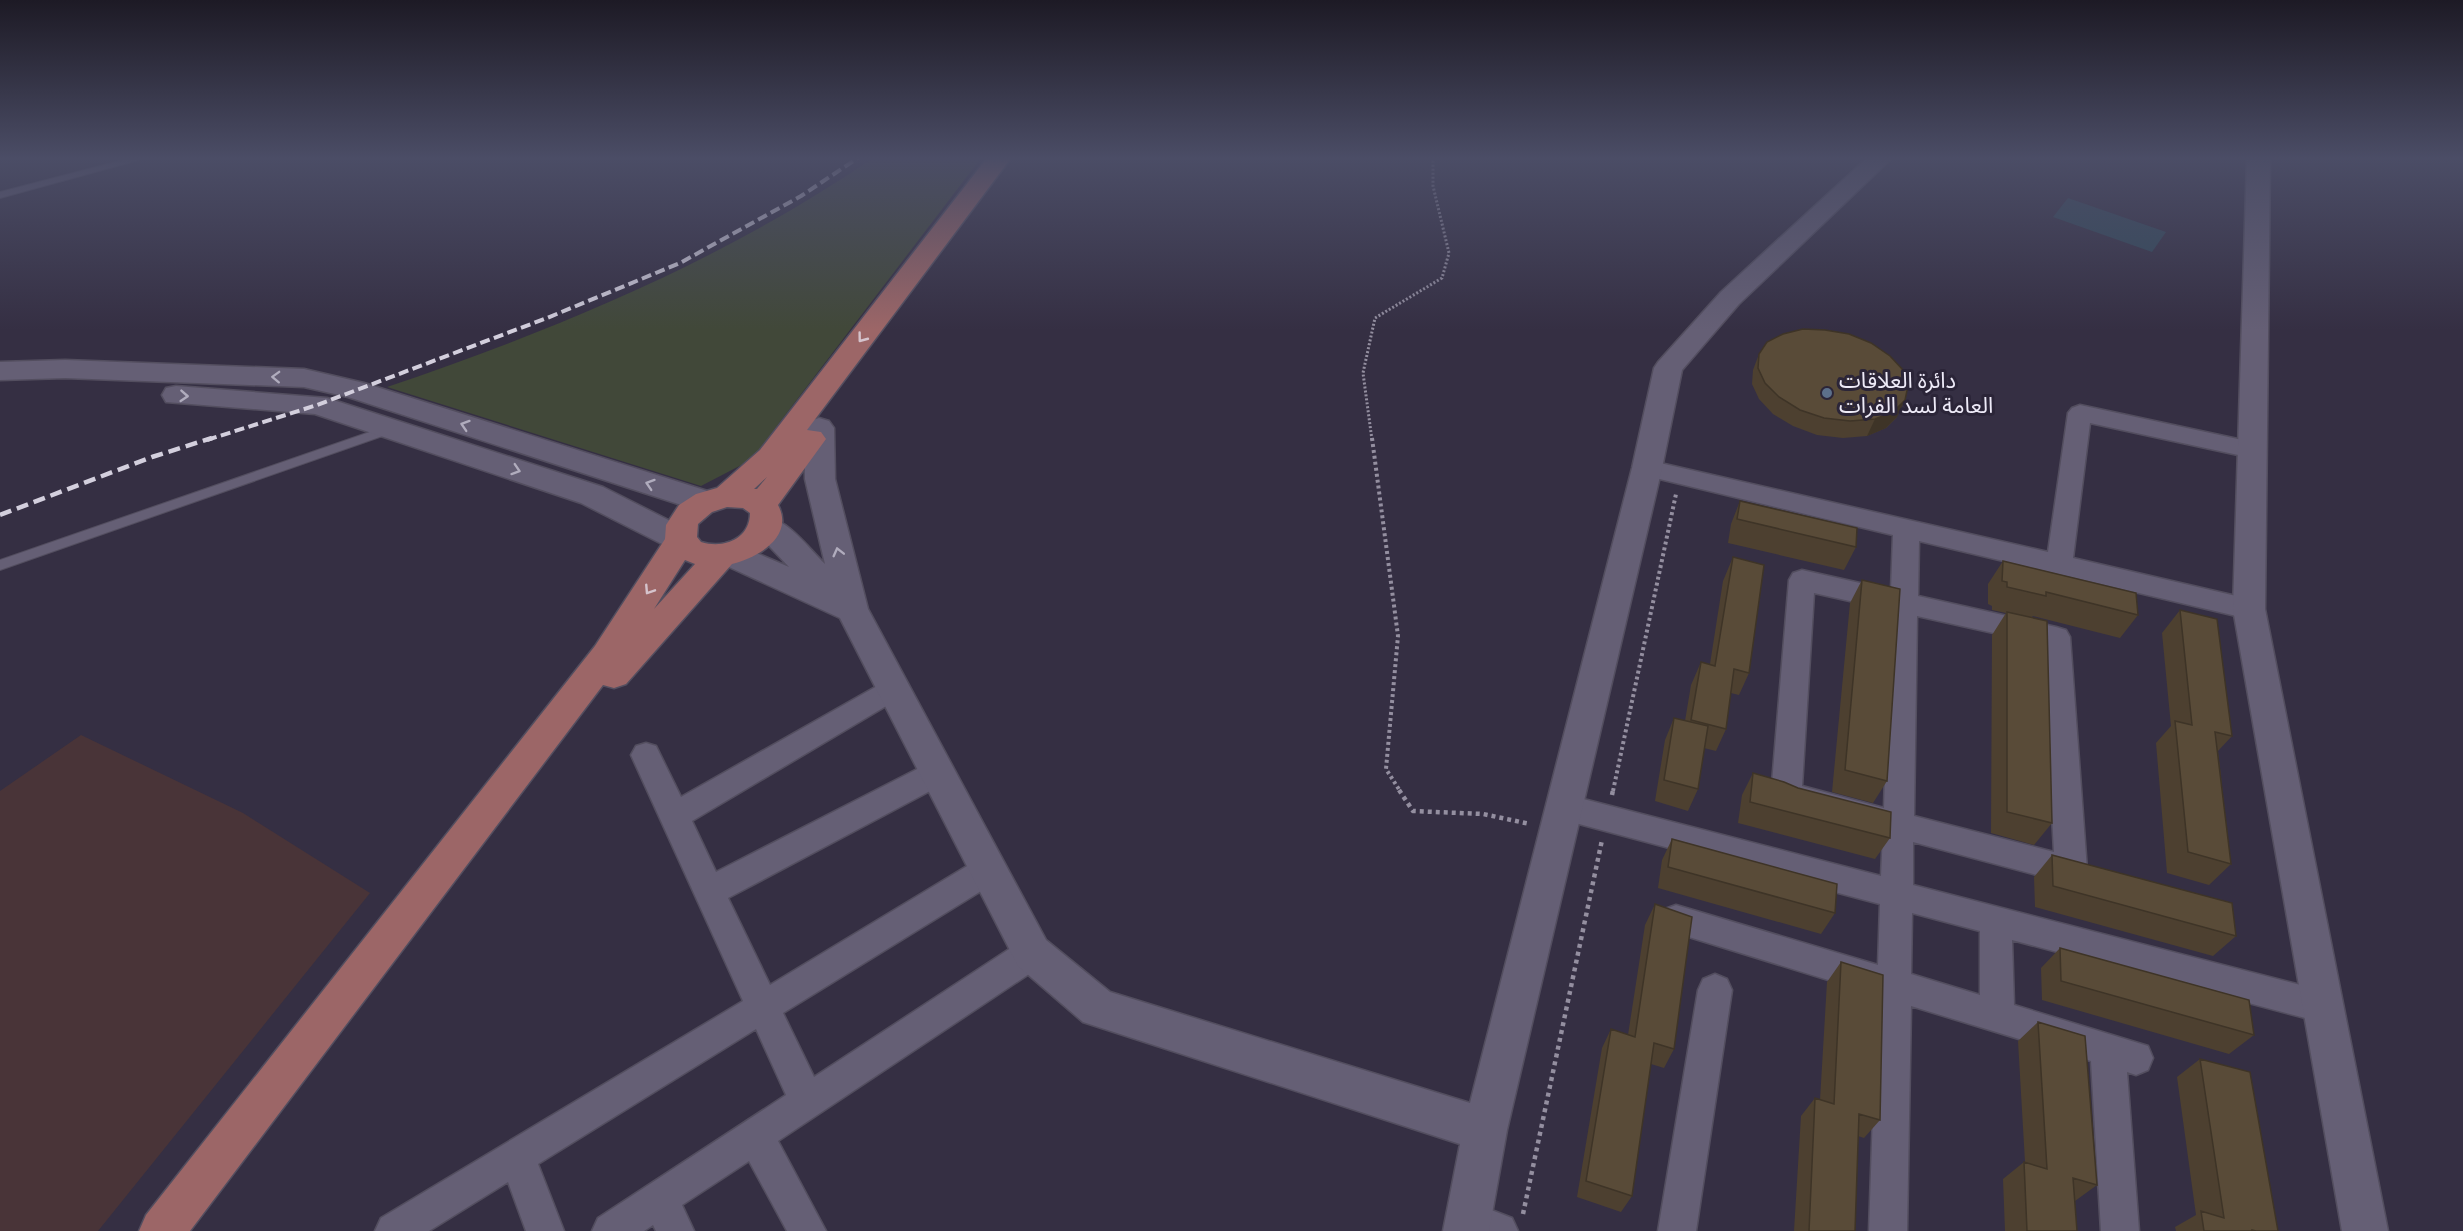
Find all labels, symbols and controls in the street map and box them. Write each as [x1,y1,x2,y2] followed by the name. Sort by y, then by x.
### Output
[859,331,870,342] one-way arrow
[1839,367,1993,419] place label: دائرة العلاقات العامة لسد الفرات
[272,371,281,384] one-way arrow
[1820,386,1834,400] marker: دائرة العلاقات العامة لسد الفرات
[180,389,189,402] one-way arrow
[460,419,471,432] one-way arrow
[510,463,521,475] one-way arrow
[645,479,656,491] one-way arrow
[832,547,845,557] one-way arrow
[645,583,656,594] one-way arrow

